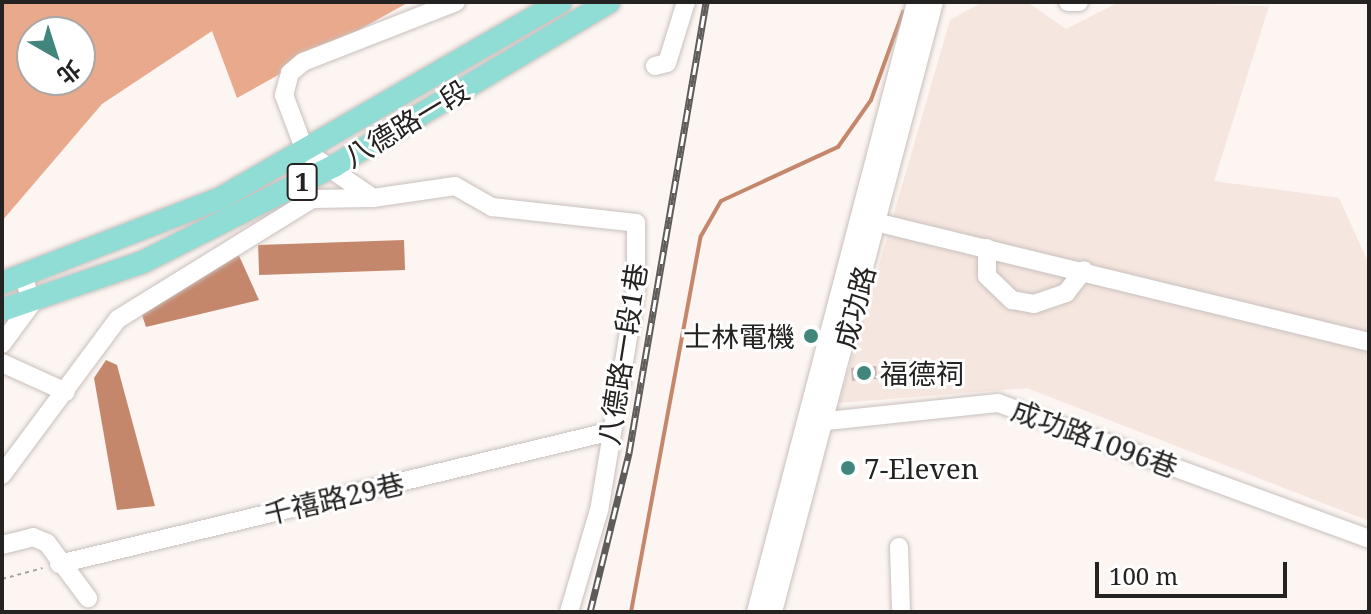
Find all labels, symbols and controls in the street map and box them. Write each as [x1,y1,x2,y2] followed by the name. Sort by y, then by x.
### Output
[16,16,96,96] north arrow
[52,55,88,92] text: 北
[337,73,475,173] street label: 八德路一段
[286,160,318,204] road number: 1
[591,261,653,447] street label: 八德路一段1巷
[827,262,881,352] street label: 成功路
[683,319,795,353] place label: 士林電機
[802,327,820,345] marker: 士林電機
[880,356,964,390] place label: 福德祠
[855,364,873,382] marker: 福德祠
[1007,392,1183,484] street label: 成功路1096巷
[864,451,979,485] place label: 7-Eleven
[839,459,857,477] marker: 7-Eleven
[260,466,408,530] street label: 千禧路29巷
[1099,546,1291,596] scale bar
[1109,559,1178,592] text: 100 m

